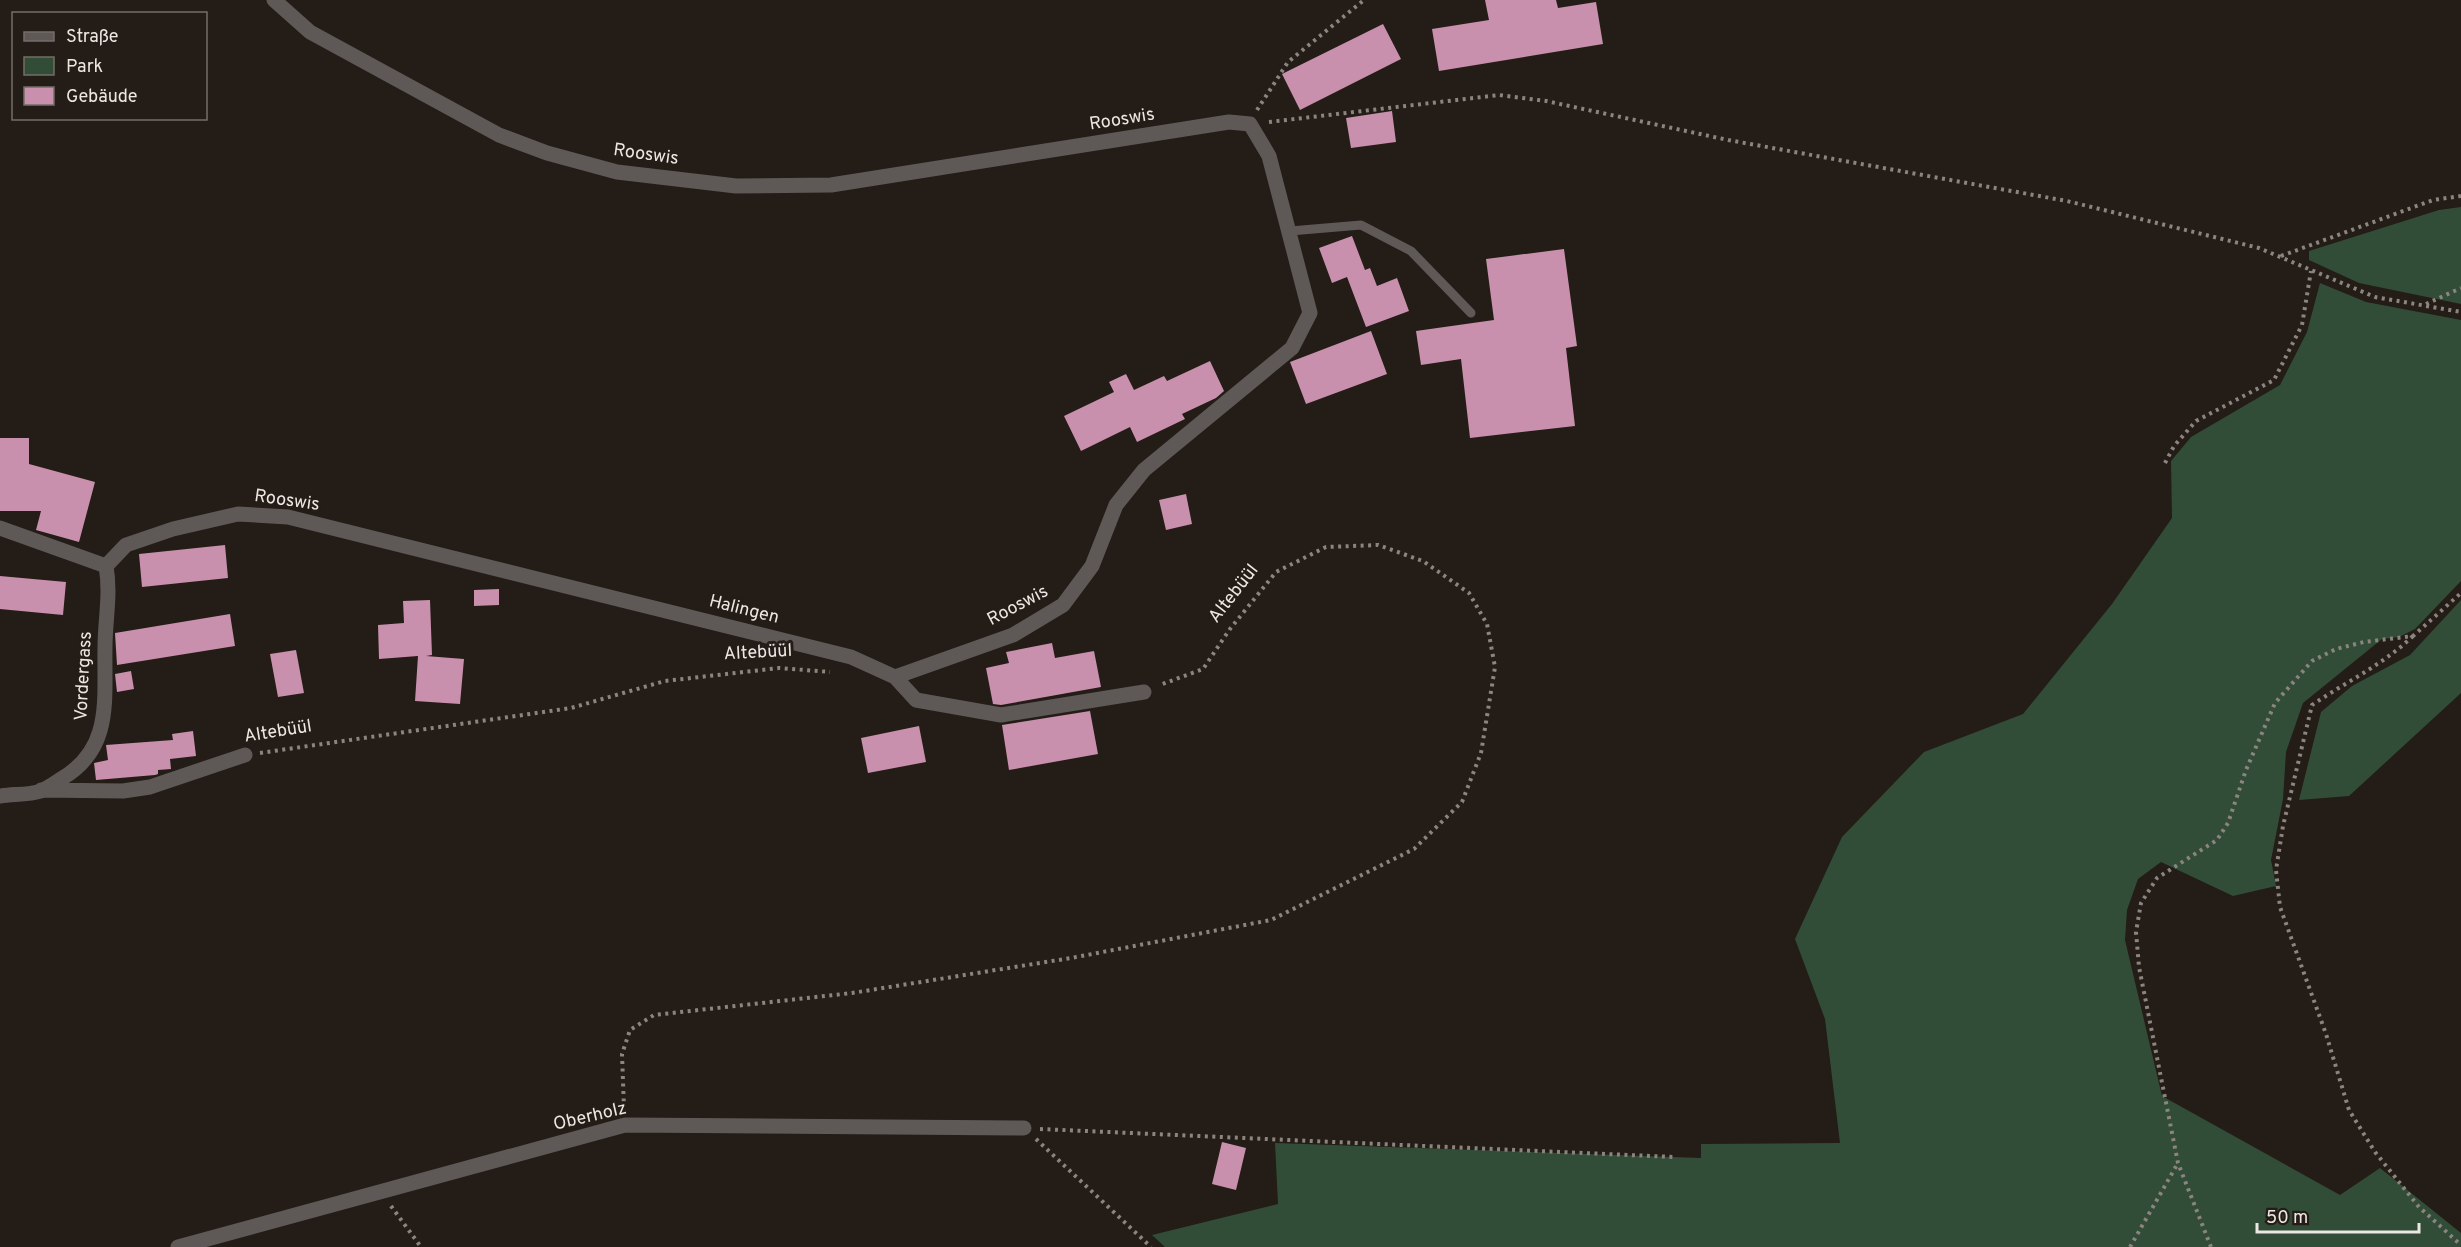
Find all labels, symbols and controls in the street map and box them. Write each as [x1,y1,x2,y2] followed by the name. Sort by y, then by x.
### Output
[12,12,207,120] legend
[66,26,118,49] text: Straße
[66,56,103,79] text: Park
[66,86,138,109] text: Gebäude
[1088,103,1156,137] street label: Rooswis
[612,139,680,171] street label: Rooswis
[253,485,321,517] street label: Rooswis
[1204,560,1264,628] street label: Altebüül
[984,580,1052,632] street label: Rooswis
[707,590,781,630] street label: Halingen
[70,631,98,721] street label: Vordergass
[723,640,793,666] street label: Altebüül
[242,715,314,749] street label: Altebüül
[551,1097,629,1137] street label: Oberholz
[2257,1196,2419,1234] scale bar
[2266,1207,2308,1230] text: 50 m

